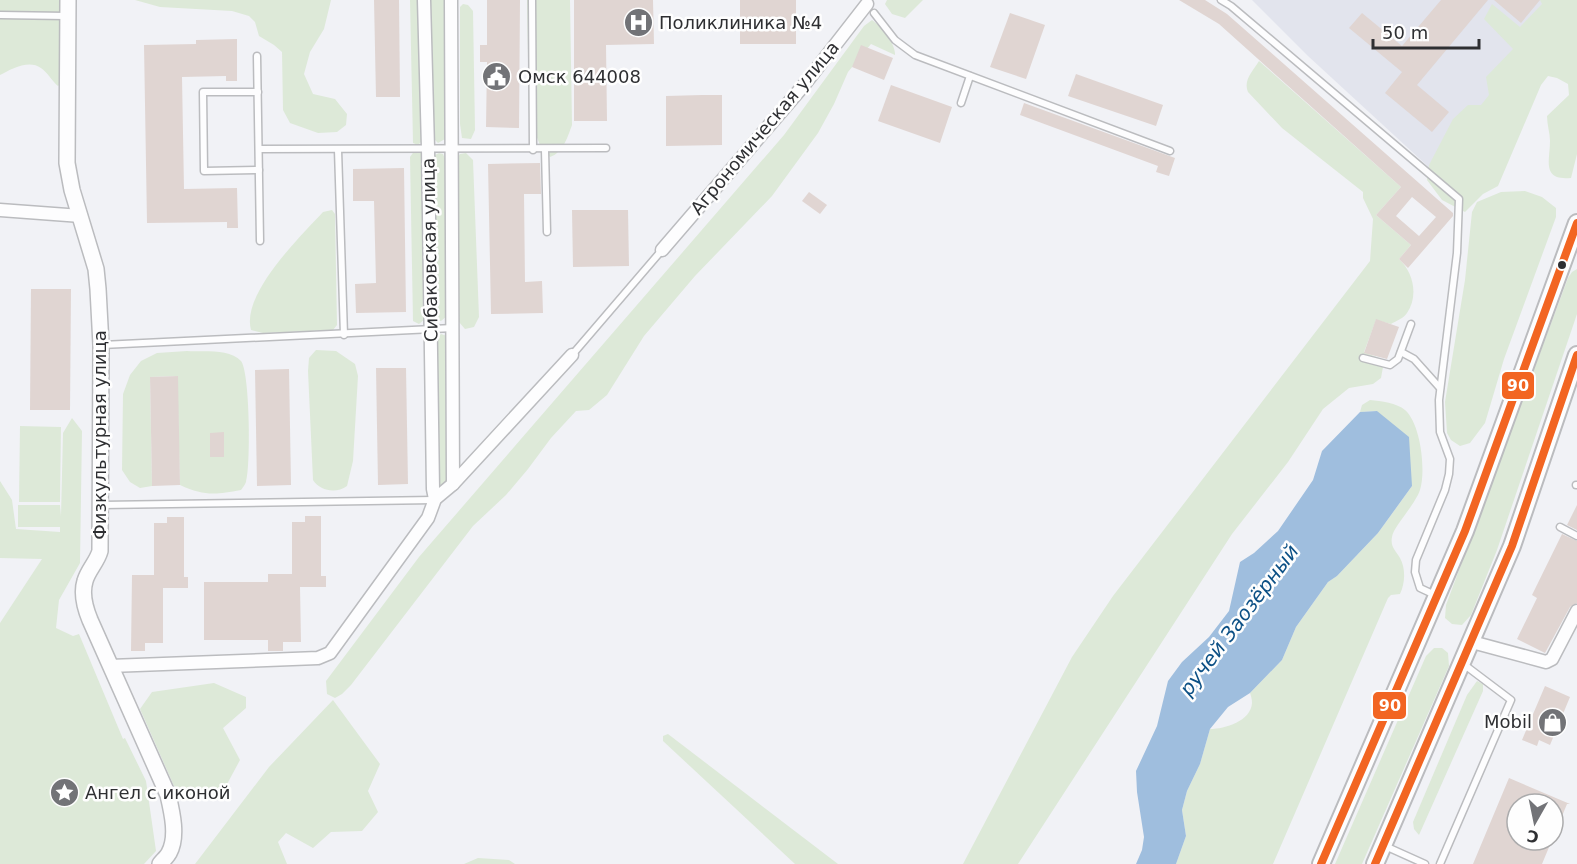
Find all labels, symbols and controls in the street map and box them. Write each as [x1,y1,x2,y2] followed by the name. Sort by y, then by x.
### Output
[622,7,654,39] hospital icon: Поликлиника №4
[659,12,822,33] place label: Поликлиника №4
[1373,12,1480,50] scale bar
[1382,22,1428,43] text: 50 m
[686,37,843,218] street label: Агрономическая улица
[481,61,513,93] public building icon: Омск 644008
[518,66,641,87] place label: Омск 644008
[417,158,442,342] street label: Сибаковская улица
[1556,259,1568,271] unlabelled marker
[89,330,110,540] street label: Физкультурная улица
[1501,371,1535,400] line badge: 90
[1507,376,1529,395] text: 90
[1174,540,1304,701] water label: ручей Заозёрный
[1372,691,1407,720] line badge: 90
[1379,696,1401,715] text: 90
[1537,706,1569,738] shop icon: Mobil
[1484,711,1532,732] place label: Mobil
[48,777,80,809] place icon: Ангел с иконой
[85,782,231,803] place label: Ангел с иконой
[1505,792,1565,852] north arrow
[1525,826,1540,847] text: С

